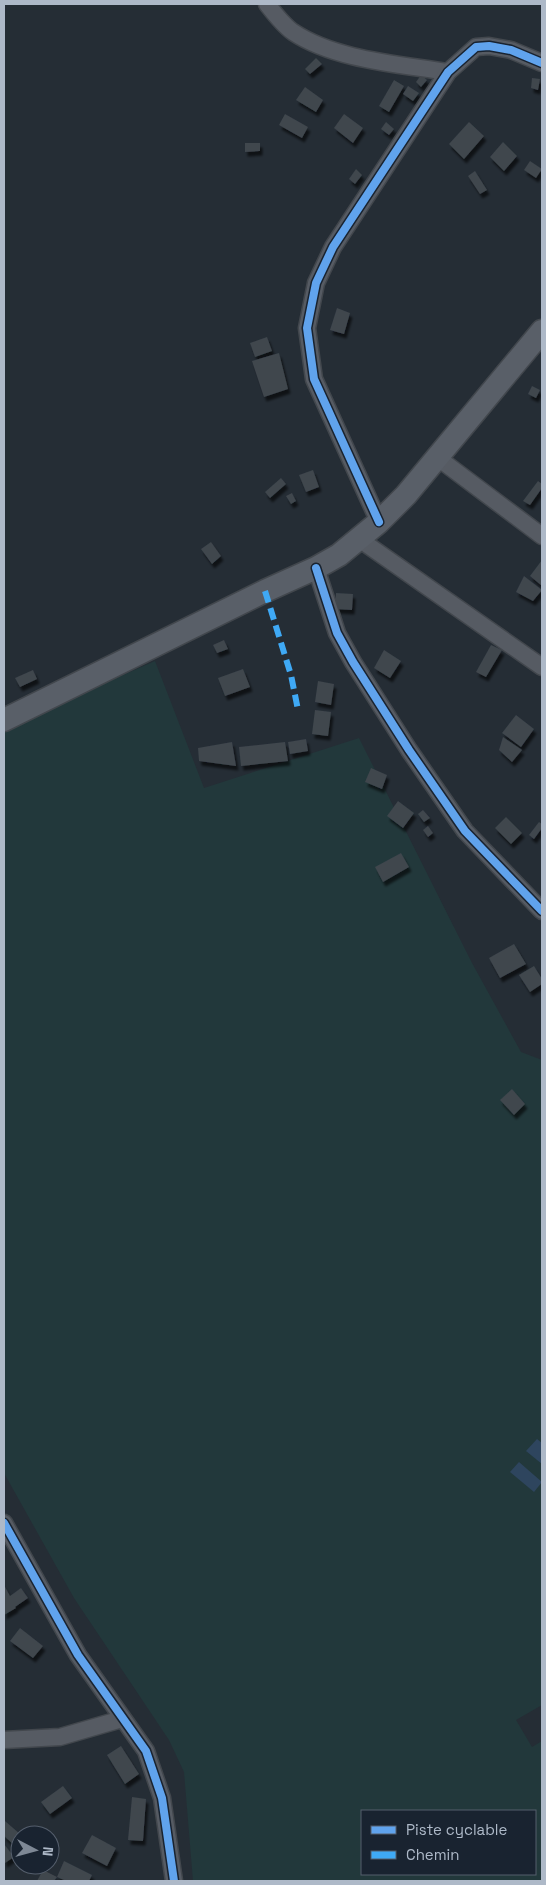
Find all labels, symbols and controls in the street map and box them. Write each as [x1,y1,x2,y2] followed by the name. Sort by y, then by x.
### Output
[361,1810,536,1875] legend
[406,1820,508,1839] text: Piste cyclable
[10,1825,60,1875] north arrow
[406,1845,459,1864] text: Chemin
[38,1846,57,1857] text: N

